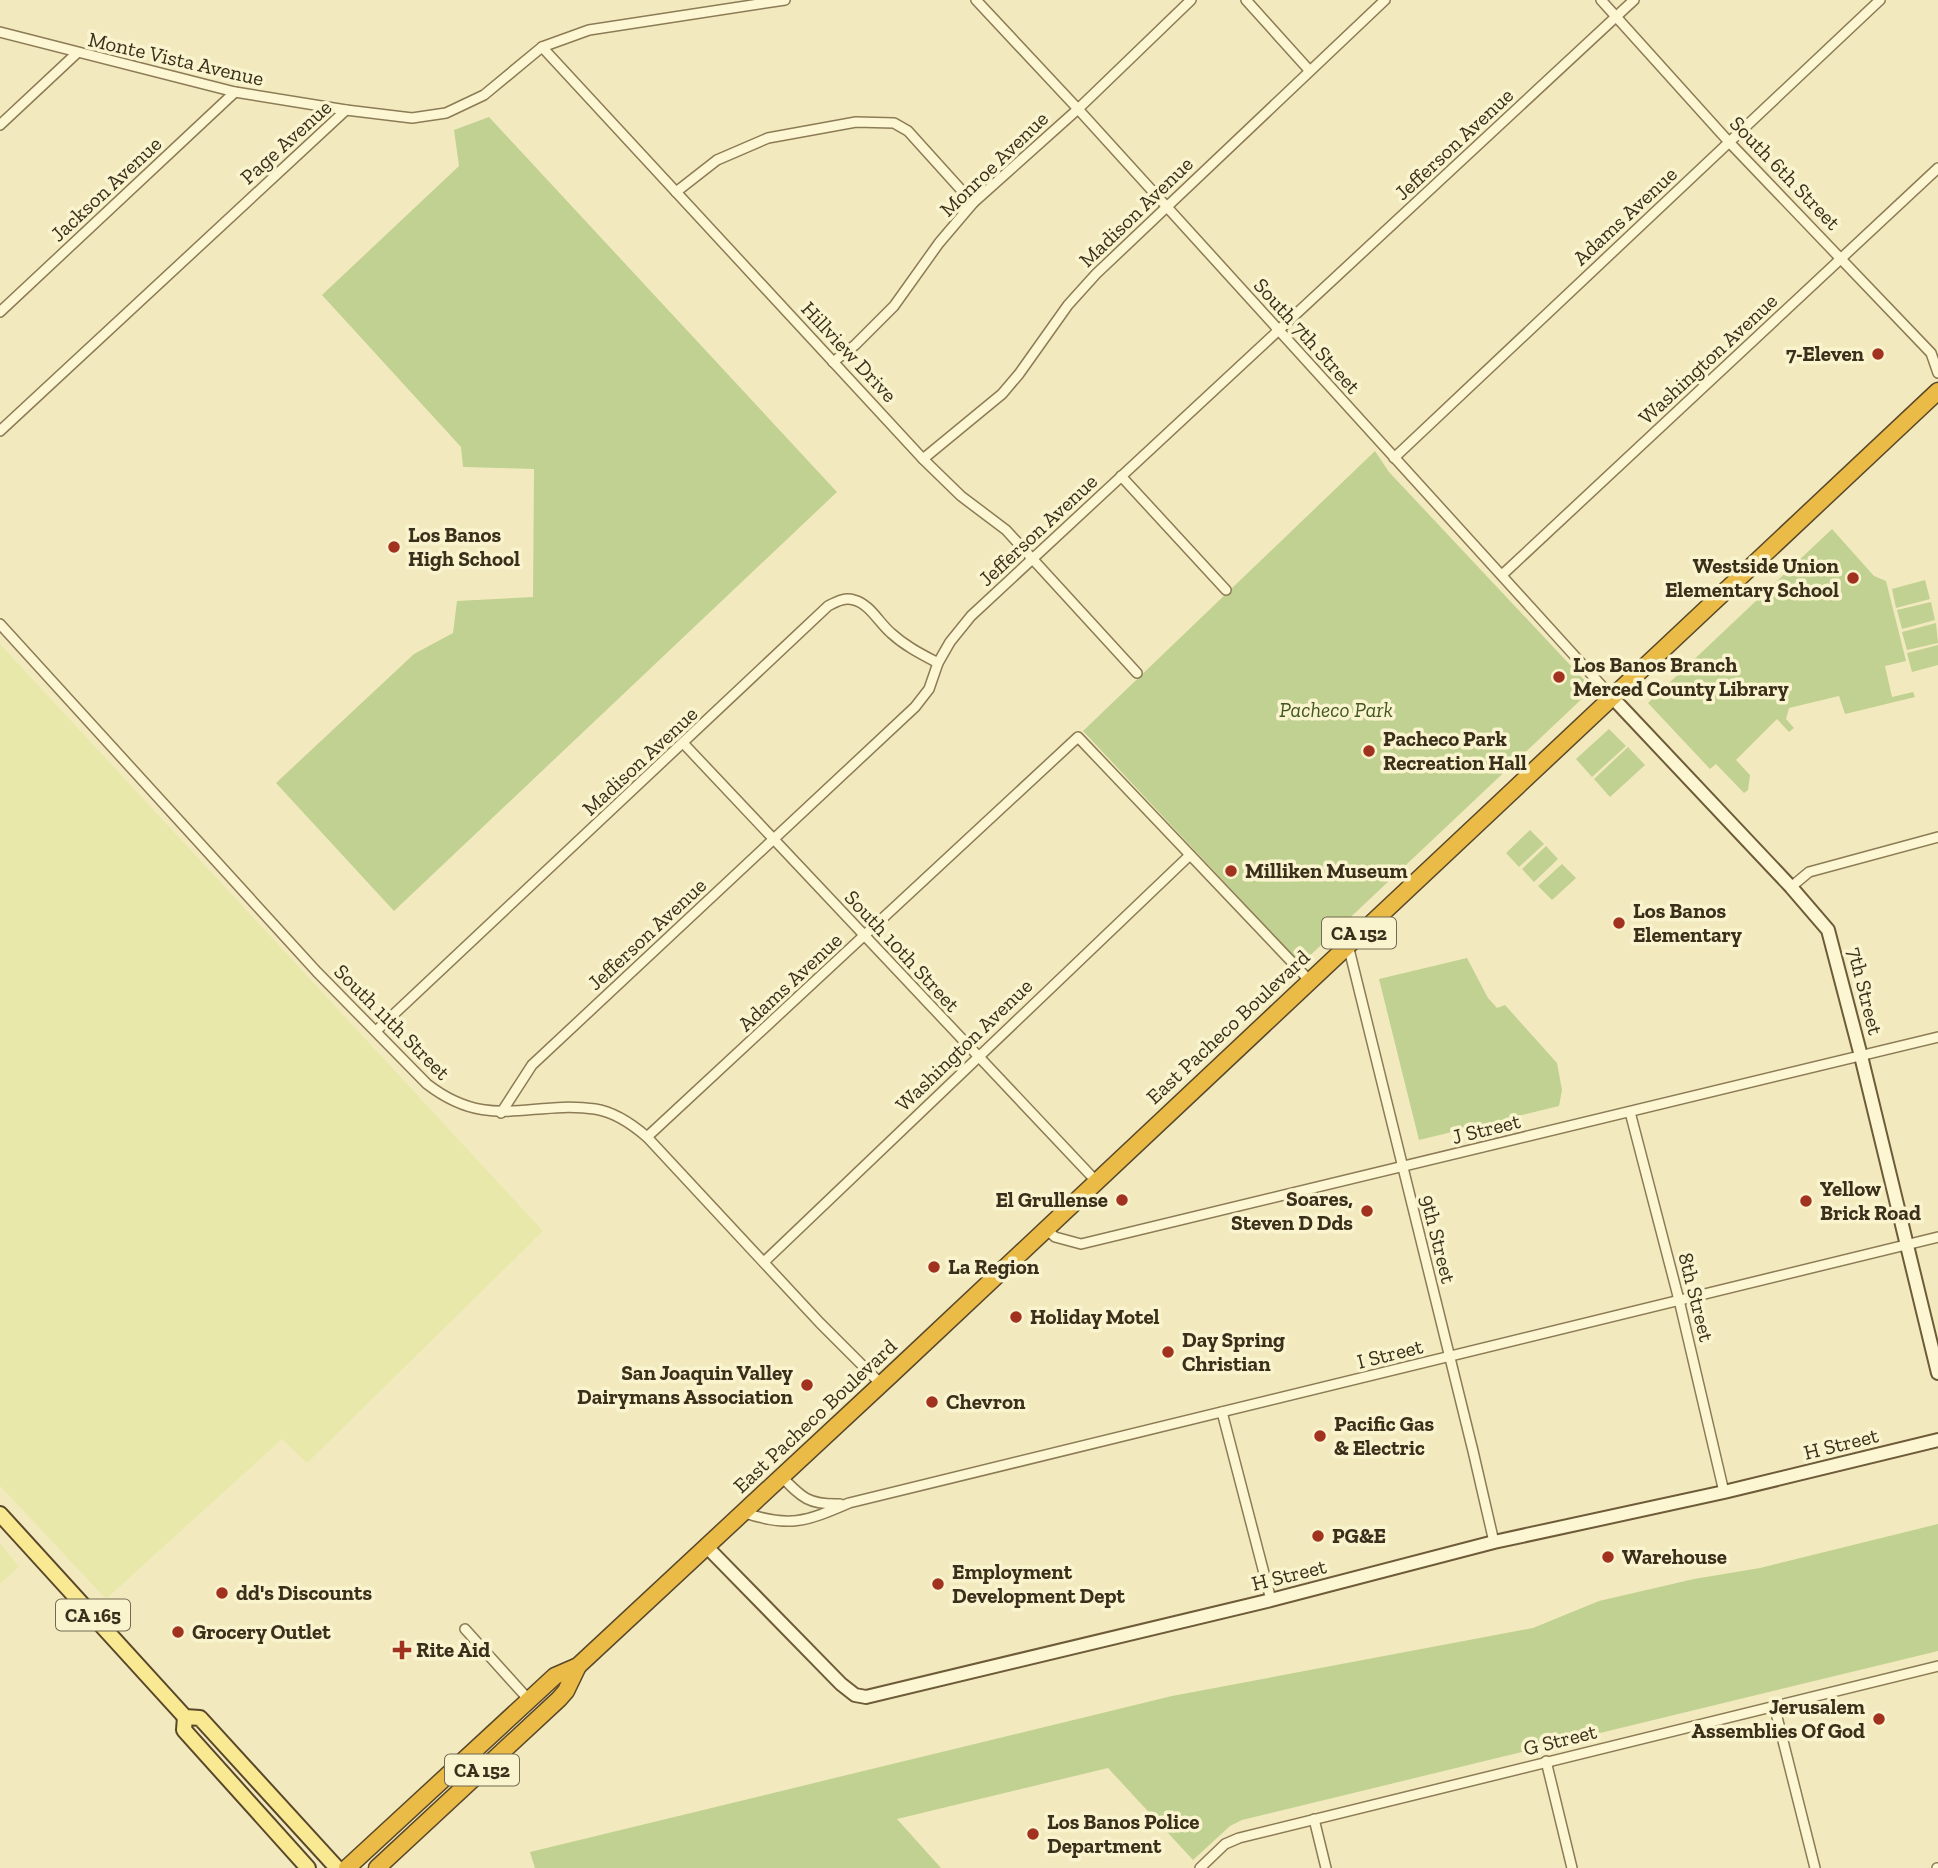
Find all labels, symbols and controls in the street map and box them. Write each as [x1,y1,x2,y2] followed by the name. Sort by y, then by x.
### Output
[86,26,266,91] street label: Monte Vista Avenue
[1389,82,1518,205] street label: Jefferson Avenue
[235,94,337,189] street label: Page Avenue
[934,106,1053,222] street label: Monroe Avenue
[1725,111,1846,235] street label: South 6th Street
[45,131,166,246] street label: Jackson Avenue
[1074,151,1198,272] street label: Madison Avenue
[1567,161,1682,270] street label: Adams Avenue
[1249,273,1366,399] street label: South 7th Street
[1633,288,1782,429] street label: Washington Avenue
[796,296,902,407] street label: Hillview Drive
[1786,341,1865,366] place label: 7-Eleven
[1870,346,1886,362] marker: 7-Eleven
[973,468,1102,591] street label: Jefferson Avenue
[408,522,520,571] place label: Los Banos High School
[386,539,402,555] marker: Los Banos High School
[1665,553,1840,602] place label: Westside Union Elementary School
[1845,570,1861,586] marker: Westside Union Elementary School
[1573,652,1789,701] place label: Los Banos Branch Merced County Library
[1551,669,1567,685] marker: Los Banos Branch Merced County Library
[1279,697,1393,722] park label: Pacheco Park
[577,701,703,820] street label: Madison Avenue
[1383,726,1527,775] place label: Pacheco Park Recreation Hall
[1361,743,1377,759] marker: Pacheco Park Recreation Hall
[1245,858,1408,883] place label: Milliken Museum
[1223,863,1239,879] marker: Milliken Museum
[582,872,711,995] street label: Jefferson Avenue
[840,885,965,1017] street label: South 10th Street
[1633,898,1742,947] place label: Los Banos Elementary
[1611,915,1627,931] marker: Los Banos Elementary
[1322,917,1396,948] road number: CA 152
[732,927,847,1036] street label: Adams Avenue
[1141,944,1315,1109] street label: East Pacheco Boulevard
[1843,945,1888,1037] street label: 7th Street
[329,959,456,1085] street label: South 11th Street
[890,973,1037,1116] street label: Washington Avenue
[1449,1108,1523,1149] street label: J Street
[1820,1176,1921,1225] place label: Yellow Brick Road
[1231,1186,1353,1235] place label: Soares, Steven D Dds
[995,1187,1108,1212] place label: El Grullense
[1114,1192,1130,1208] marker: El Grullense
[1415,1192,1462,1286] street label: 9th Street
[1798,1193,1814,1209] marker: Yellow Brick Road
[1359,1203,1375,1219] marker: Soares, Steven D Dds
[1673,1250,1720,1344] street label: 8th Street
[948,1254,1040,1279] place label: La Region
[926,1259,942,1275] marker: La Region
[1030,1304,1160,1329] place label: Holiday Motel
[1008,1309,1024,1325] marker: Holiday Motel
[1182,1327,1285,1376] place label: Day Spring Christian
[728,1333,902,1498] street label: East Pacheco Boulevard
[1354,1333,1426,1374] street label: I Street
[1160,1344,1176,1360] marker: Day Spring Christian
[577,1360,794,1409] place label: San Joaquin Valley Dairymans Association
[799,1377,815,1393] marker: San Joaquin Valley Dairymans Association
[946,1389,1026,1414] place label: Chevron
[924,1394,940,1410] marker: Chevron
[1334,1411,1435,1460] place label: Pacific Gas & Electric
[1801,1422,1881,1465] street label: H Street
[1312,1428,1328,1444] marker: Pacific Gas & Electric
[1332,1523,1386,1548] place label: PG&E
[1310,1528,1326,1544] marker: PG&E
[1622,1544,1727,1569] place label: Warehouse
[1600,1549,1616,1565] marker: Warehouse
[1249,1553,1329,1596] street label: H Street
[952,1559,1125,1608] place label: Employment Development Dept
[930,1576,946,1592] marker: Employment Development Dept
[236,1580,372,1605] place label: dd's Discounts
[214,1585,230,1601] marker: dd's Discounts
[56,1600,130,1630] road number: CA 165
[192,1619,331,1644] place label: Grocery Outlet
[170,1624,186,1640] marker: Grocery Outlet
[416,1637,490,1662] place label: Rite Aid
[394,1642,410,1658] marker: Rite Aid
[1692,1694,1866,1743] place label: Jerusalem Assemblies Of God
[1871,1711,1887,1727] marker: Jerusalem Assemblies Of God
[1521,1718,1599,1761] street label: G Street
[445,1754,519,1786] road number: CA 152
[1047,1809,1199,1858] place label: Los Banos Police Department
[1025,1826,1041,1842] marker: Los Banos Police Department

